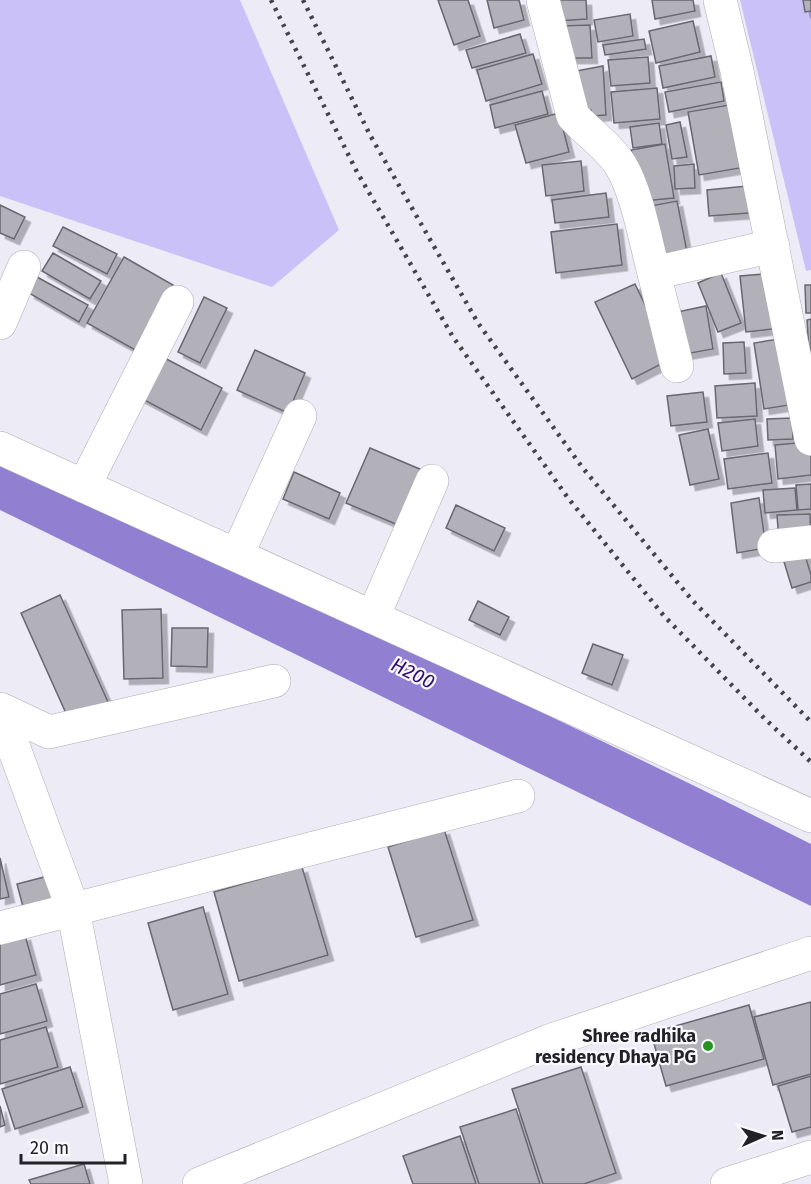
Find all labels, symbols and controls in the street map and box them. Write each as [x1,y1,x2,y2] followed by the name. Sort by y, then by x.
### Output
[387,652,439,694] water label: H200
[535,1025,696,1068] place label: Shree radhika residency Dhaya PG
[701,1039,715,1053] marker: Shree radhika residency Dhaya PG
[733,1106,793,1166] north arrow
[21,1127,124,1165] scale bar
[768,1129,787,1141] text: N
[30,1137,69,1159] text: 20 m

